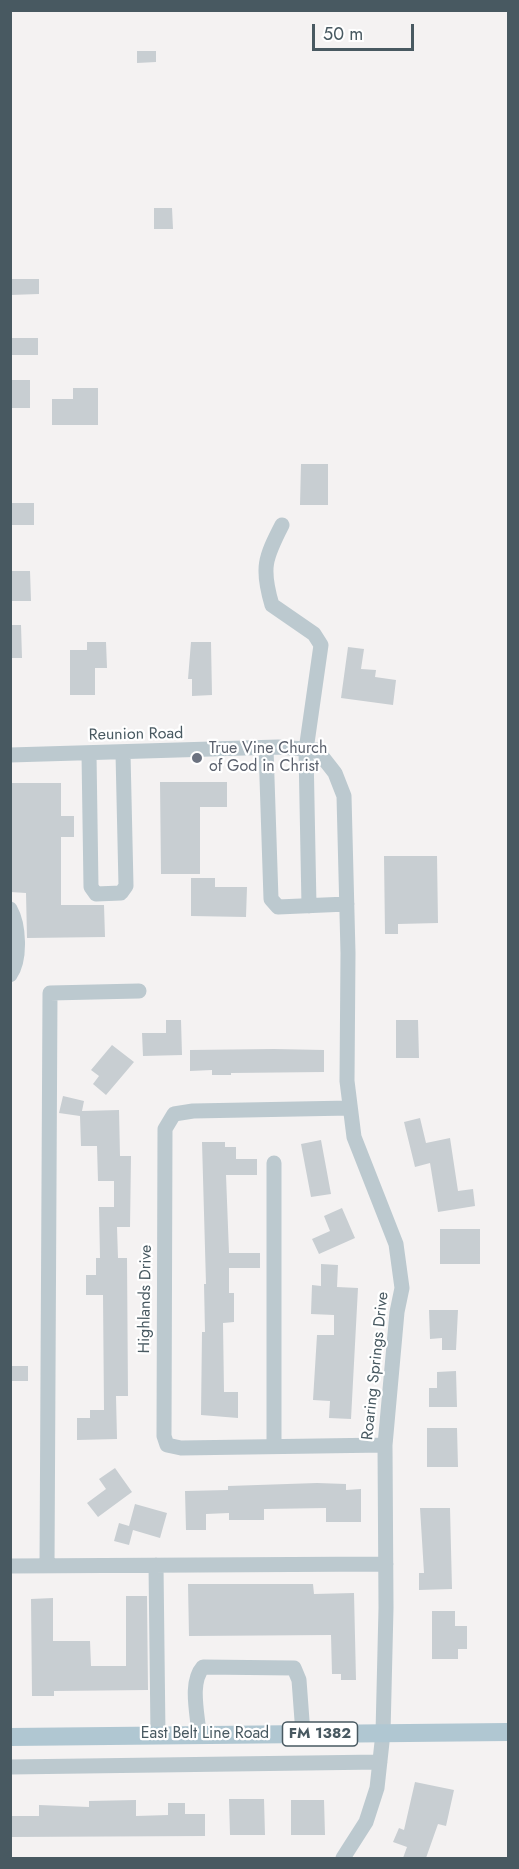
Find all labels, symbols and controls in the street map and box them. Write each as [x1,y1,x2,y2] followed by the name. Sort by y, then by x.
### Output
[315,12,417,50] scale bar
[323,21,363,47] text: 50 m
[89,725,183,745] street label: Reunion Road
[209,739,327,777] place label: True Vine Church of God in Christ
[190,751,204,765] marker: True Vine Church of God in Christ
[135,1244,157,1354] street label: Highlands Drive
[359,1291,393,1441] street label: Roaring Springs Drive
[282,1722,358,1746] road number: FM 1382
[141,1724,269,1744] street label: East Belt Line Road

